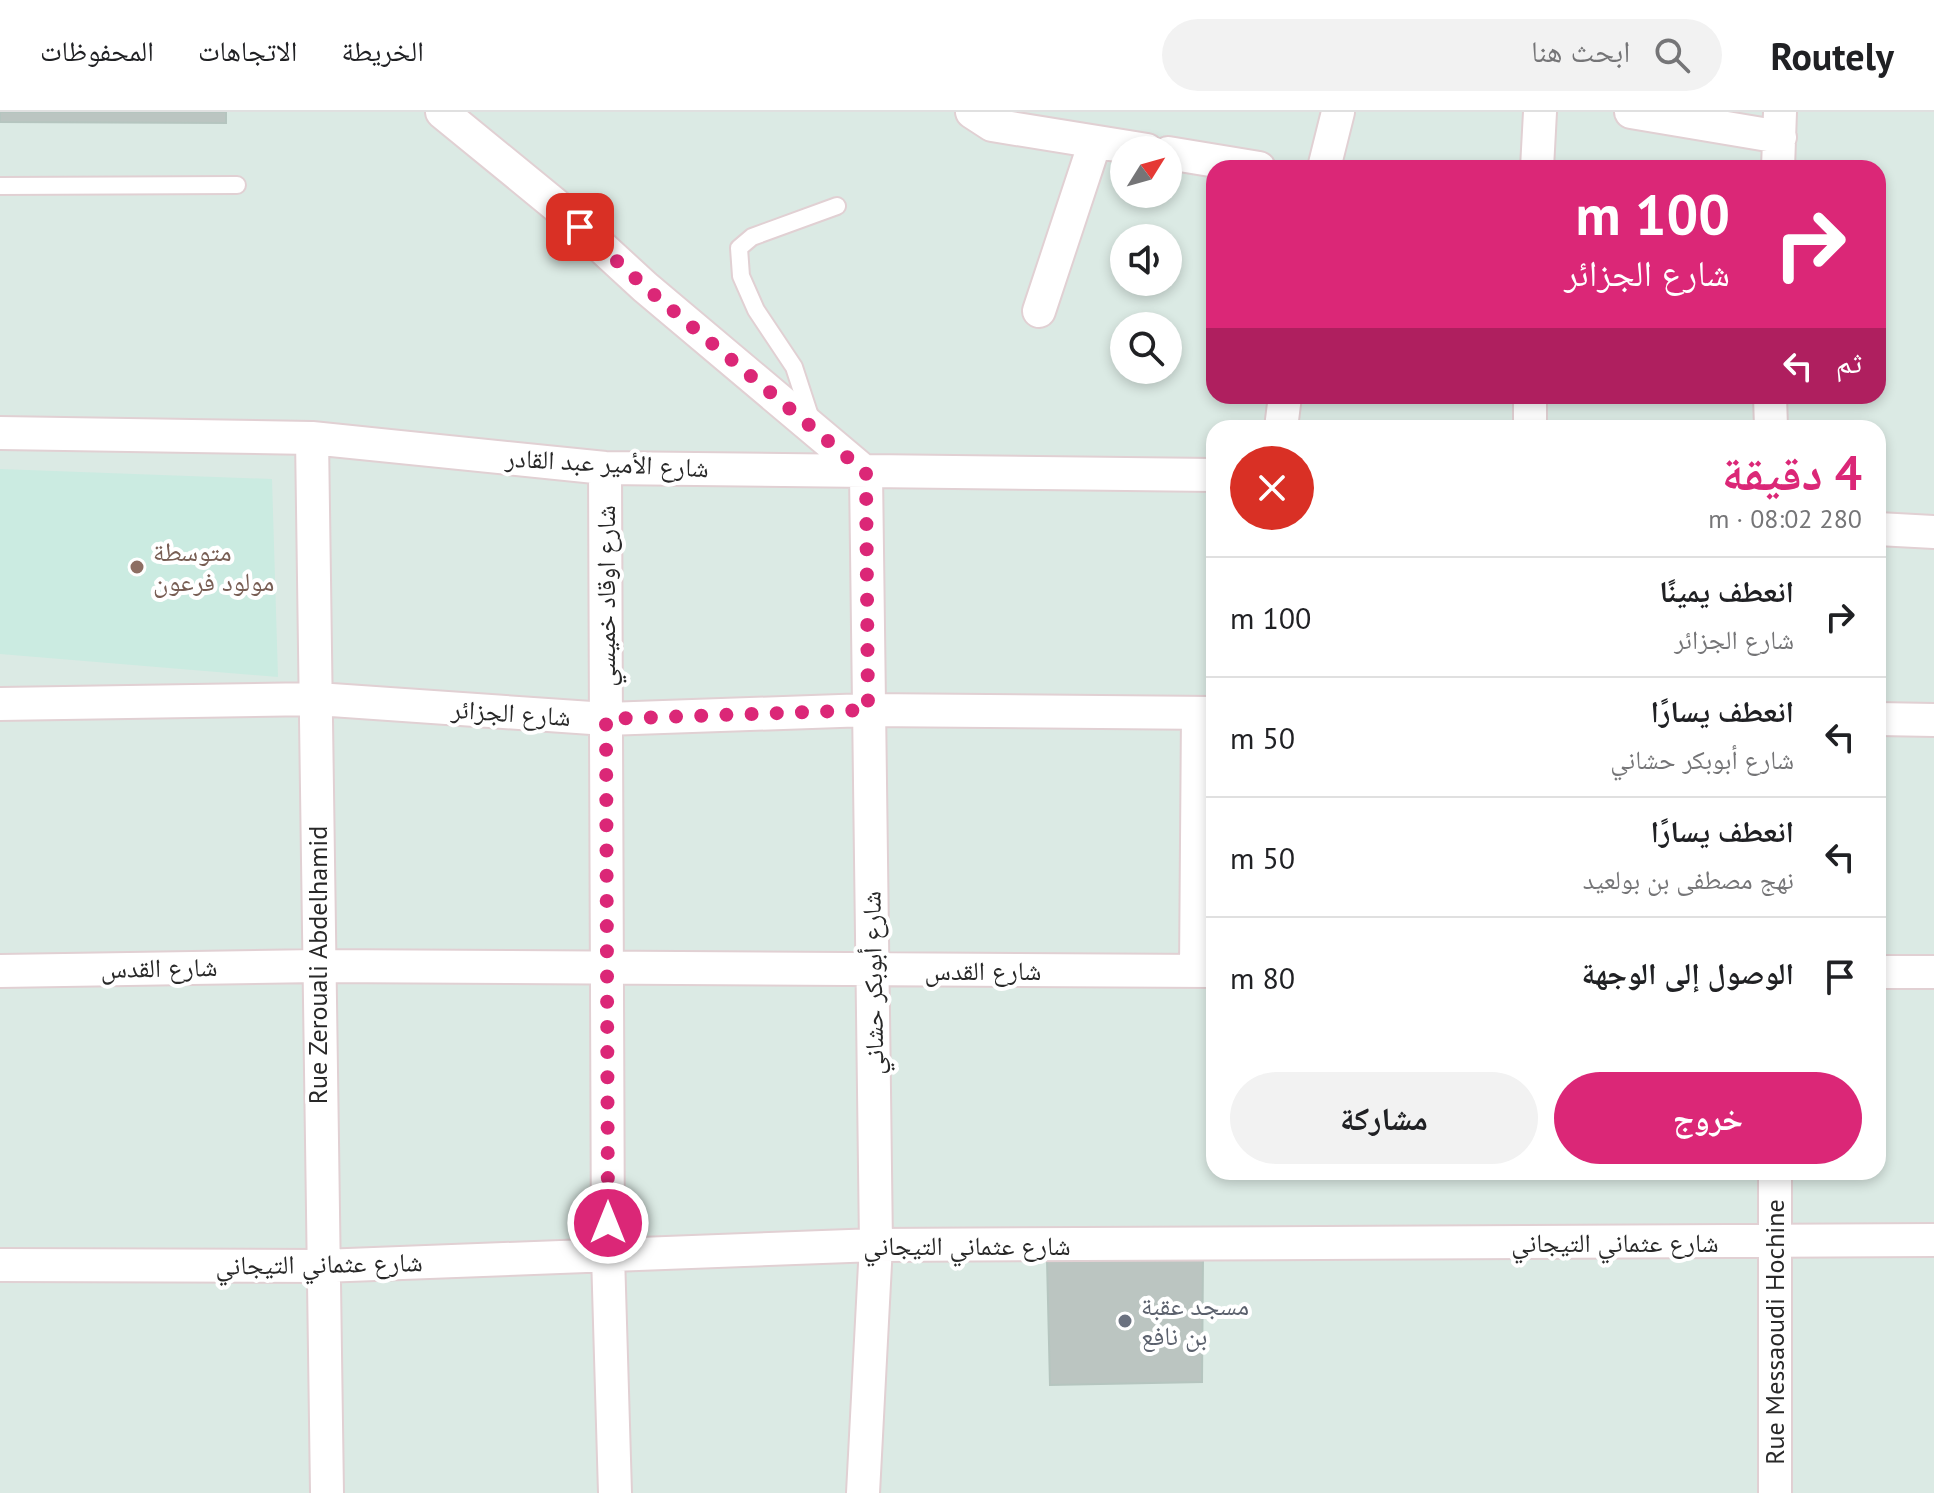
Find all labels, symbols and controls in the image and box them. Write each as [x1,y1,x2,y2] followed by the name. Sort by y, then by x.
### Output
[1162,19,1722,91] search box
[1531,31,1630,70] text: ابحث هنا
[1770,31,1894,80] text: Routely
[40,32,154,69] text: المحفوظات
[198,32,297,69] text: الاتجاهات
[341,32,424,69] text: الخريطة
[1650,33,1694,77] icon: search
[1110,136,1182,208] north arrow
[1110,136,1182,384] map controls
[1575,178,1730,250] text: 100 m
[1758,192,1862,296] icon: right
[546,193,614,261] pin
[558,205,602,249] icon: arrive
[1110,224,1182,296] button: sound
[1564,249,1730,296] text: شارع الجزائر
[1110,312,1182,384] button: search
[1836,342,1862,381] text: ثم
[1776,344,1820,388] icon: left
[503,441,710,484] street label: شارع الأمير عبد القادر
[1722,441,1862,503] text: 4 دقيقة
[1230,446,1314,530] button: close
[1708,502,1862,535] text: 280 m · 08:02
[589,505,627,687] street label: شارع اوقاد خميسي
[153,535,274,598] place label: متوسطة مولود فرعون
[128,558,146,576] marker: متوسطة مولود فرعون
[1659,571,1794,610] text: انعطف يمينًا
[1818,595,1862,639] icon: right
[1230,598,1311,637] text: 100 m
[1674,623,1794,656] text: شارع الجزائر
[1650,691,1794,730] text: انعطف يسارًا
[449,692,572,733] street label: شارع الجزائر
[1818,715,1862,759] icon: left
[1230,718,1295,757] text: 50 m
[1610,743,1794,776] text: شارع أبوبكر حشاني
[1650,811,1794,850] text: انعطف يسارًا
[301,826,334,1104] street label: Rue Zerouali Abdelhamid
[1818,835,1862,879] icon: left
[1230,838,1295,877] text: 50 m
[1583,863,1794,896] text: نهج مصطفى بن بولعيد
[854,891,895,1075] street label: شارع أبوبكر حشاني
[100,950,218,985] street label: شارع القدس
[1582,953,1794,992] text: الوصول إلى الوجهة
[925,954,1041,987] street label: شارع القدس
[1818,955,1862,999] icon: arrive
[1230,958,1295,997] text: 80 m
[1230,1072,1538,1164] button: مشاركة
[1554,1072,1862,1164] button: خروج
[566,1181,650,1265] position arrow
[1758,1199,1791,1465] street label: Rue Messaoudi Hochine
[1511,1226,1719,1264] street label: شارع عثماني التيجاني
[863,1229,1071,1267] street label: شارع عثماني التيجاني
[215,1245,423,1286] street label: شارع عثماني التيجاني
[1141,1289,1249,1353] place label: مسجد عقبة بن نافع
[1116,1312,1134,1330] marker: مسجد عقبة بن نافع

